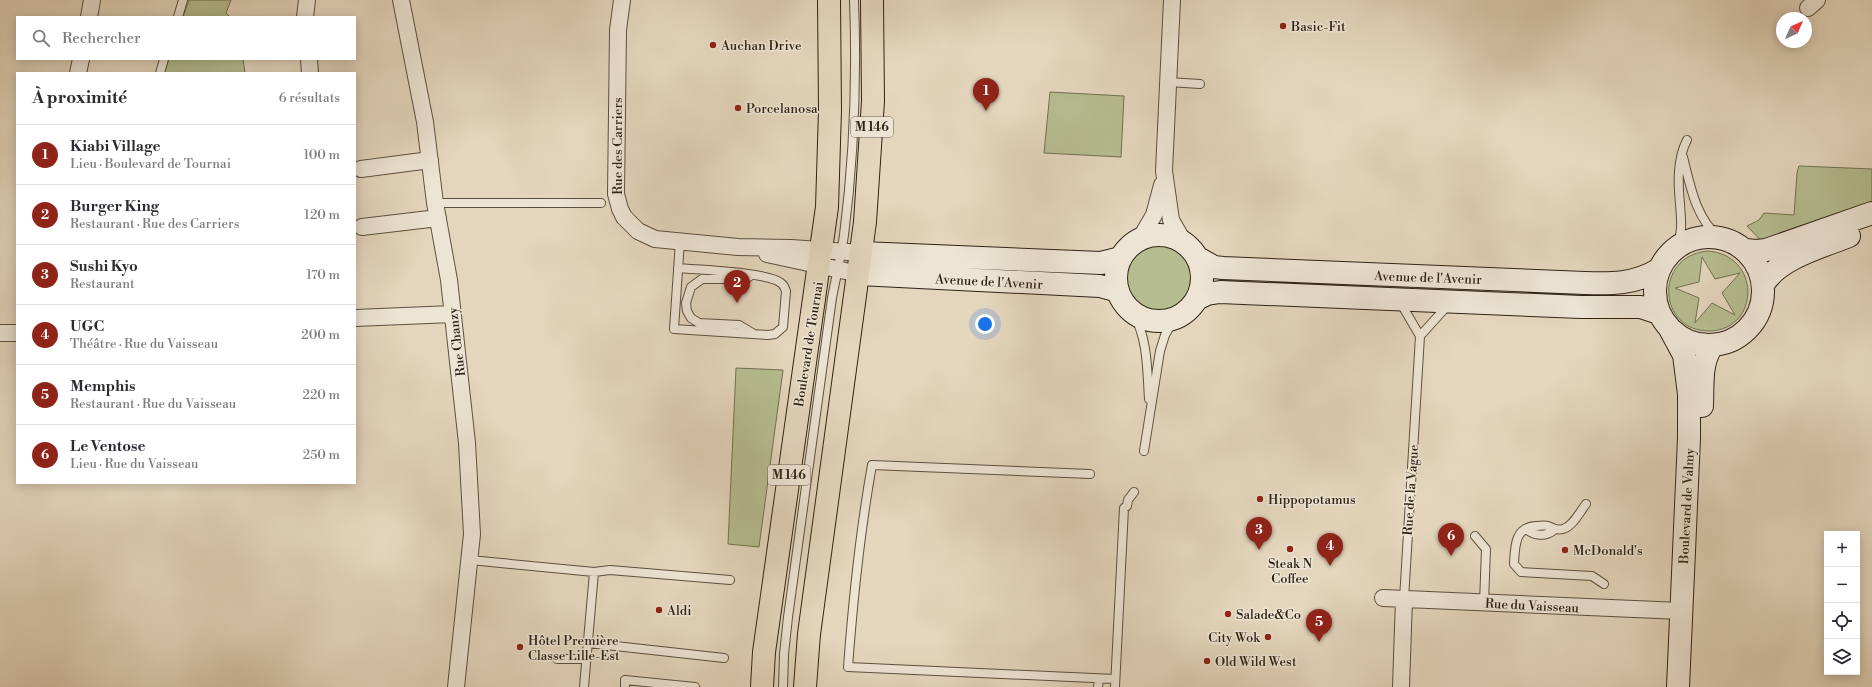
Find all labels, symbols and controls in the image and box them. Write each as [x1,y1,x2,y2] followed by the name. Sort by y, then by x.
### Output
[1776,12,1812,48] north arrow
[16,16,356,60] search box
[1290,19,1346,35] place label: Basic-Fit
[1278,21,1288,31] marker: Basic-Fit
[30,27,52,49] icon: search
[62,29,141,48] text: Rechercher
[720,38,802,54] place label: Auchan Drive
[708,40,718,50] marker: Auchan Drive
[973,78,999,111] pin: 1
[32,87,127,109] text: À proximité
[279,90,340,106] text: 6 résultats
[610,97,626,195] street label: Rue des Carriers
[746,101,818,117] place label: Porcelanosa
[733,103,743,113] marker: Porcelanosa
[851,117,893,137] road number: M 146
[70,137,160,156] text: Kiabi Village
[42,147,48,163] text: 1
[304,147,340,163] text: 100 m
[70,156,231,172] text: Lieu · Boulevard de Tournai
[70,197,159,216] text: Burger King
[41,207,49,223] text: 2
[304,207,340,223] text: 120 m
[70,216,239,232] text: Restaurant · Rue des Carriers
[70,257,138,276] text: Sushi Kyo
[41,267,49,283] text: 3
[306,267,340,283] text: 170 m
[1373,268,1482,288] street label: Avenue de l'Avenir
[724,270,750,303] pin: 2
[934,271,1044,293] street label: Avenue de l'Avenir
[70,276,135,292] text: Restaurant
[791,280,827,409] street label: Boulevard de Tournai
[445,306,469,377] street label: Rue Chanzy
[975,314,995,334] your location
[70,317,104,336] text: UGC
[41,327,49,343] text: 4
[301,327,340,343] text: 200 m
[70,336,218,352] text: Théâtre · Rue du Vaisseau
[70,377,135,396] text: Memphis
[41,387,49,403] text: 5
[302,387,340,403] text: 220 m
[70,396,236,412] text: Restaurant · Rue du Vaisseau
[70,437,146,456] text: Le Ventose
[1400,444,1422,536] street label: Rue de la Vague
[41,447,49,463] text: 6
[303,447,340,463] text: 250 m
[1676,447,1698,565] street label: Boulevard de Valmy
[70,456,199,472] text: Lieu · Rue du Vaisseau
[768,465,810,485] road number: M 146
[1268,492,1356,508] place label: Hippopotamus
[1255,494,1265,504] marker: Hippopotamus
[1246,517,1272,550] pin: 3
[1438,523,1464,556] pin: 6
[1824,531,1860,675] map controls
[1824,531,1860,567] button: +
[1317,533,1343,566] pin: 4
[1573,543,1643,559] place label: McDonald's
[1285,544,1295,554] marker: Steak N Coffee
[1560,545,1570,555] marker: McDonald's
[1268,556,1312,587] place label: Steak N Coffee
[1824,567,1860,603] button: −
[1485,596,1580,616] street label: Rue du Vaisseau
[666,603,691,619] place label: Aldi
[1824,603,1860,639] button: locate
[654,605,664,615] marker: Aldi
[1236,607,1301,623] place label: Salade&Co
[1223,609,1233,619] marker: Salade&Co
[1306,609,1332,642] pin: 5
[1208,630,1261,646] place label: City Wok
[1263,632,1273,642] marker: City Wok
[528,633,620,664] place label: Hôtel Première Classe Lille-Est
[1824,639,1860,675] button: layers
[515,642,525,652] marker: Hôtel Première Classe Lille-Est
[1215,654,1297,670] place label: Old Wild West
[1202,656,1212,666] marker: Old Wild West

